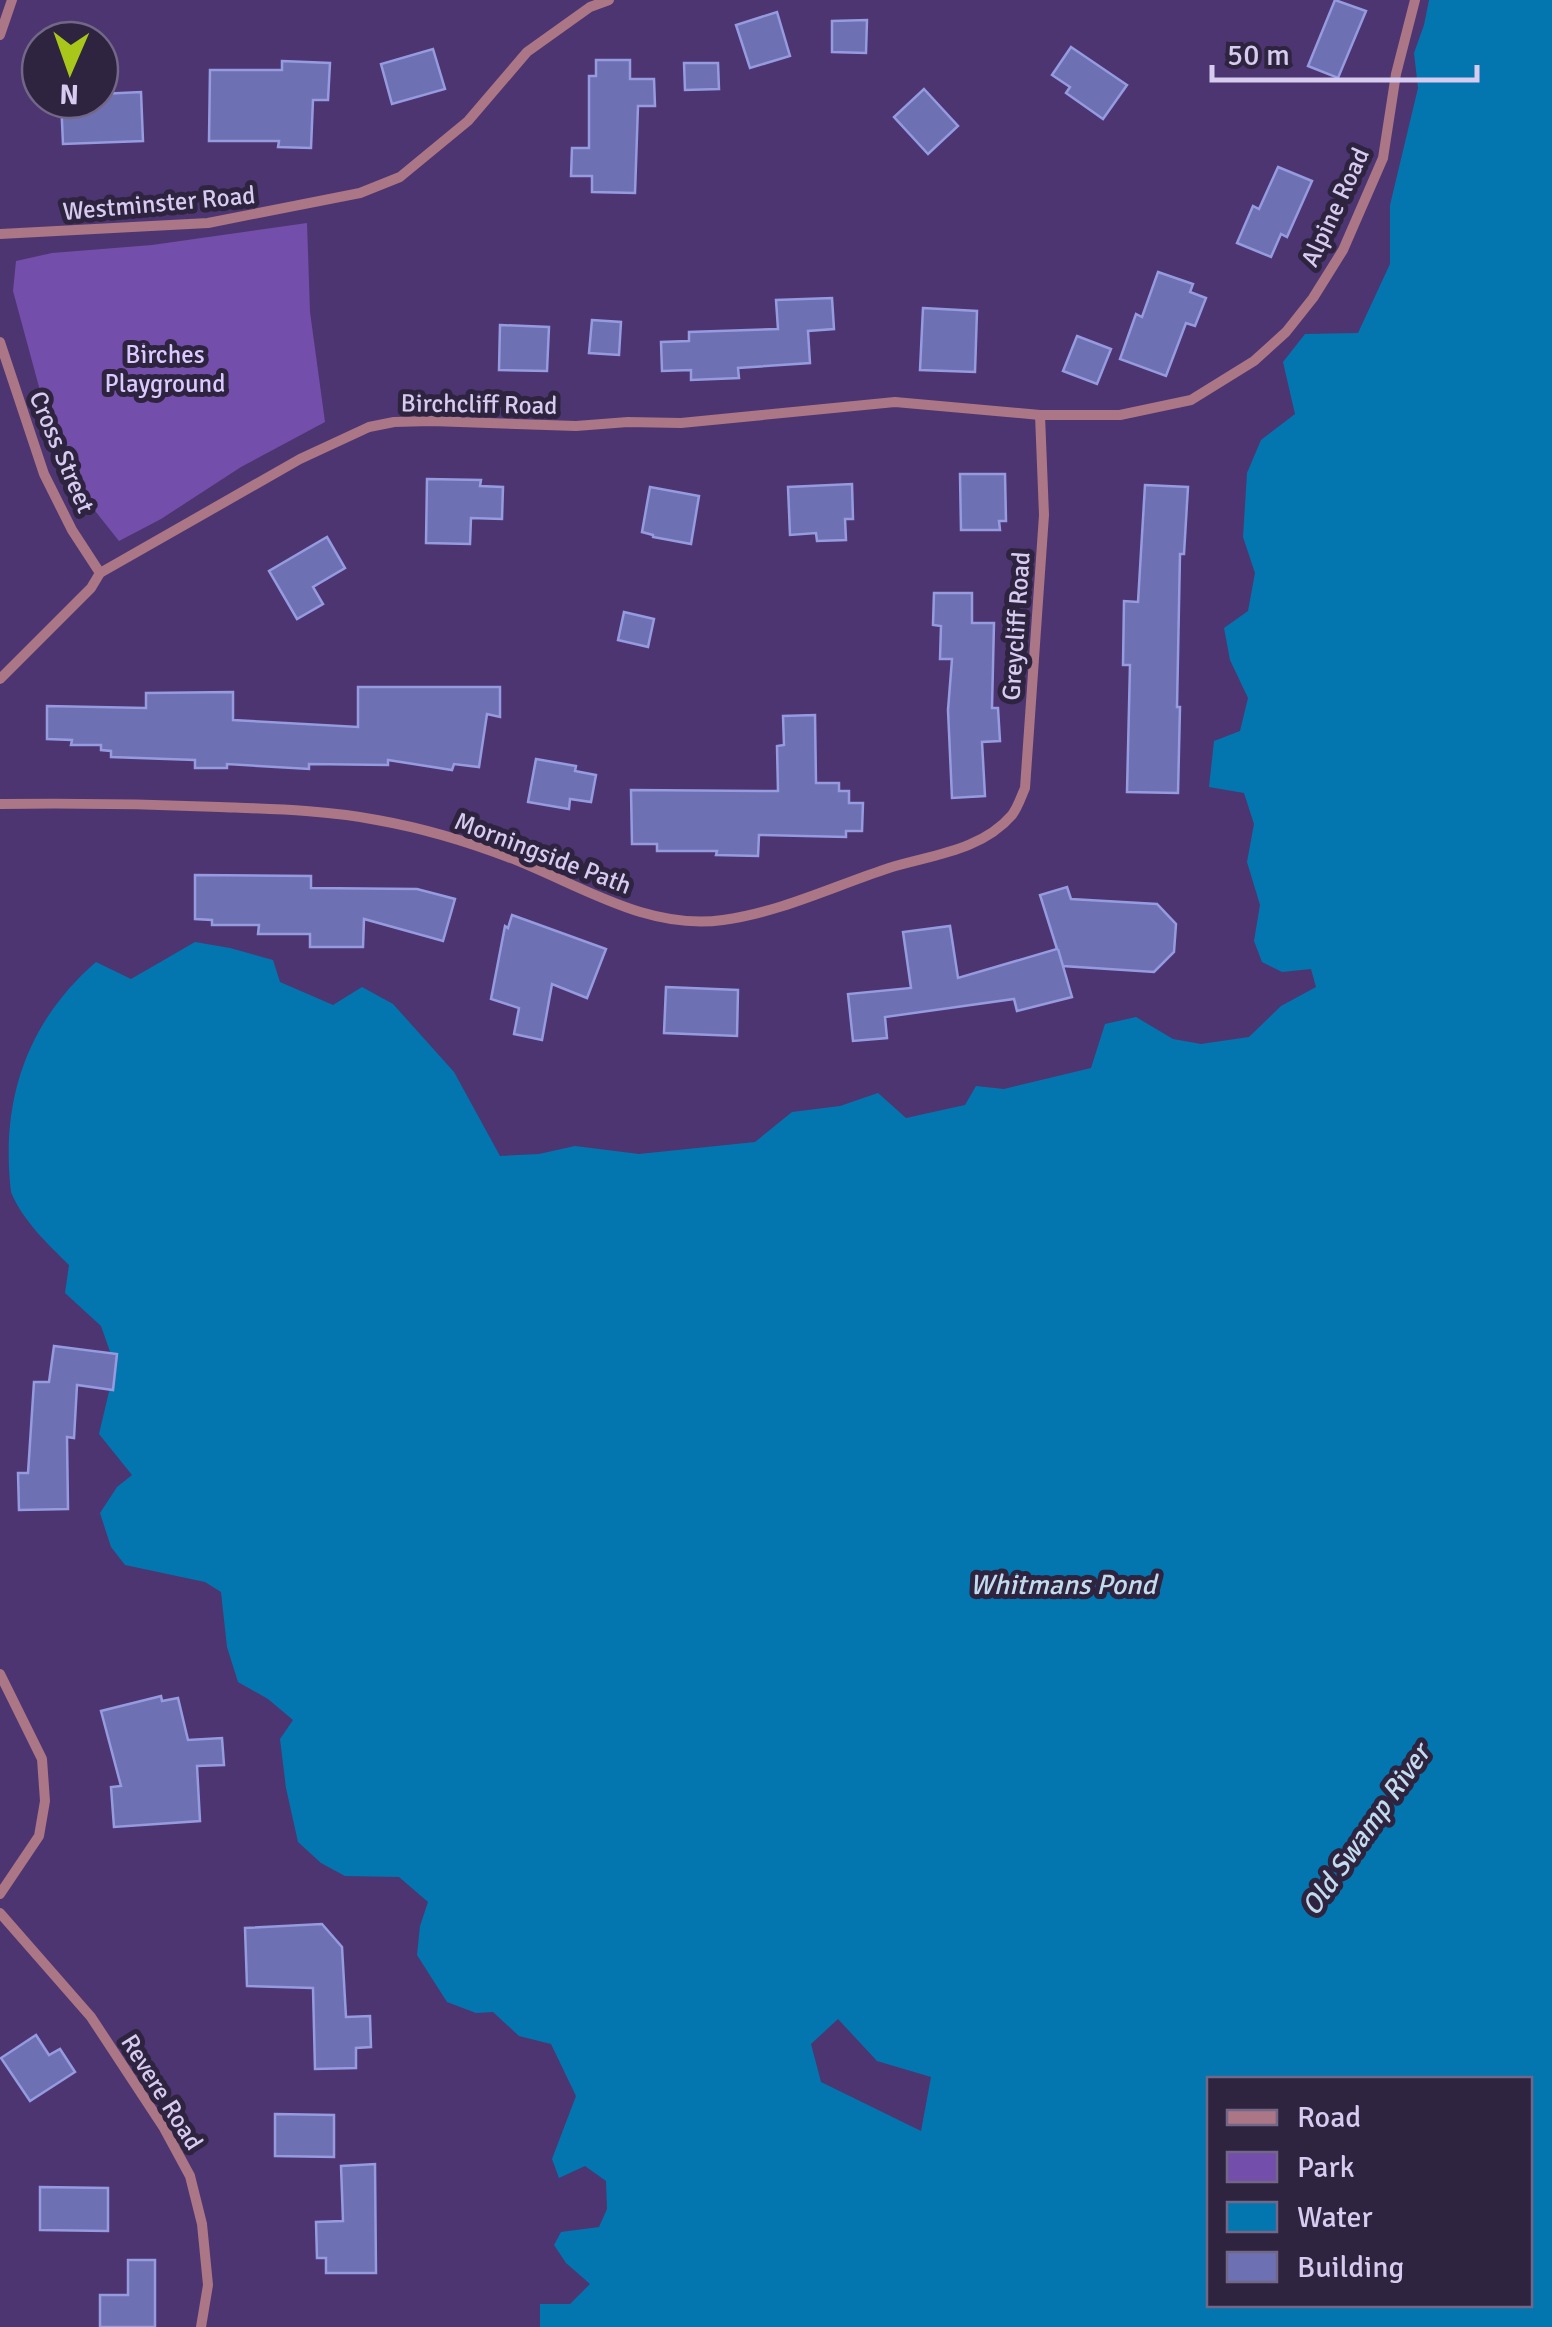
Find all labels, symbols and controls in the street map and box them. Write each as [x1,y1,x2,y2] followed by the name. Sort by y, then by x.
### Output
[20,20,120,120] north arrow
[1212,20,1477,82] scale bar
[1227,37,1290,74] text: 50 m
[59,77,79,111] text: N
[1294,143,1376,271] street label: Alpine Road
[62,179,256,227] street label: Westminster Road
[105,339,225,399] park label: Birches Playground
[22,386,102,518] street label: Cross Street
[400,387,558,421] street label: Birchcliff Road
[995,551,1037,701] street label: Greycliff Road
[450,805,636,901] street label: Morningside Path
[970,1568,1159,1602] water label: Whitmans Pond
[1294,1735,1440,1922] water label: Old Swamp River
[114,2028,210,2156] street label: Revere Road
[1207,2077,1532,2307] legend
[1297,2099,1361,2136] text: Road
[1297,2149,1355,2186] text: Park
[1297,2199,1373,2236] text: Water
[1297,2249,1404,2286] text: Building

